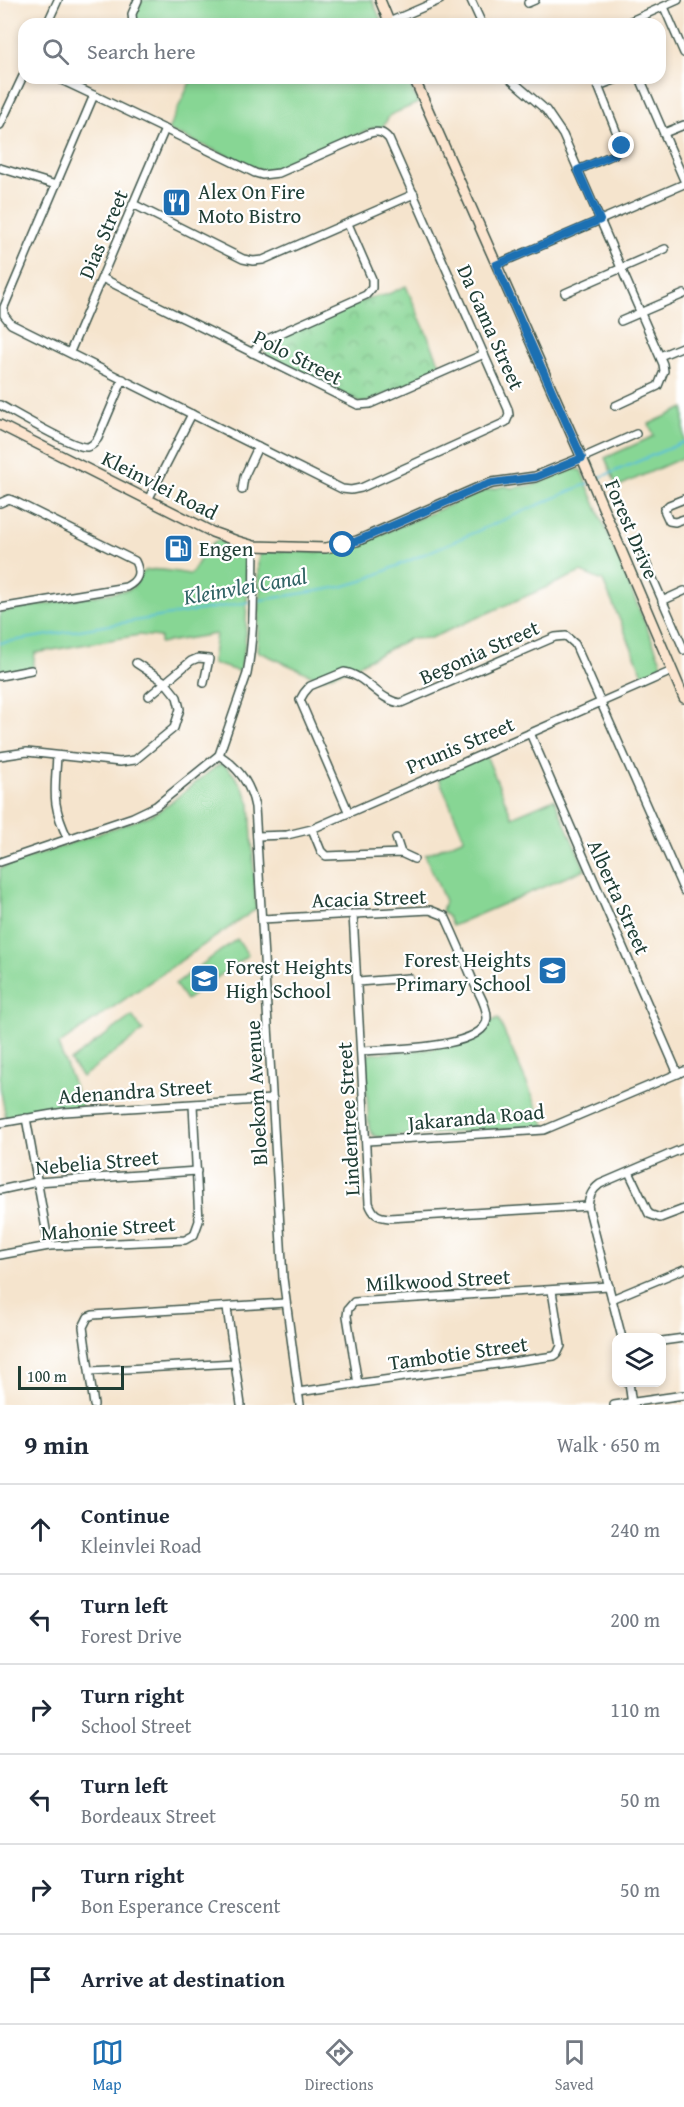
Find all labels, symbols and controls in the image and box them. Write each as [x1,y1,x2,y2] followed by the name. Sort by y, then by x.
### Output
[18,18,666,84] search box
[39,35,72,68] icon: search
[87,35,196,67] text: Search here
[608,132,634,158] route end
[198,176,305,231] place label: Alex On Fire Moto Bistro
[70,184,136,284] street label: Dias Street
[161,187,193,219] restaurant icon: Alex On Fire Moto Bistro
[449,259,533,395] street label: Da Gama Street
[248,321,348,393] street label: Polo Street
[97,442,224,528] street label: Kleinvlei Road
[597,474,667,584] street label: Forest Drive
[329,531,355,557] route start
[162,532,194,564] fuel station icon: Engen
[199,533,254,564] place label: Engen
[180,559,309,613] water label: Kleinvlei Canal
[414,612,544,692] street label: Begonia Street
[401,708,520,782] street label: Prunis Street
[580,834,658,960] street label: Alberta Street
[311,880,428,915] street label: Acacia Street
[396,944,531,999] place label: Forest Heights Primary School
[226,951,352,1006] place label: Forest Heights High School
[536,955,568,987] school or university icon: Forest Heights Primary School
[189,962,221,994] school or university icon: Forest Heights High School
[237,1019,275,1167] street label: Bloekom Avenue
[328,1041,368,1197] street label: Lindentree Street
[57,1070,214,1112] street label: Adenandra Street
[403,1096,546,1139] street label: Jakaranda Road
[34,1141,161,1183] street label: Nebelia Street
[40,1208,177,1248] street label: Mahonie Street
[365,1261,512,1299] street label: Milkwood Street
[386,1328,530,1378] street label: Tambotie Street
[612,1333,666,1387] map controls
[612,1333,666,1387] button: layers
[18,1363,124,1390] scale bar
[27,1364,67,1388] text: 100 m
[24,1425,89,1464] text: 9 min
[557,1430,660,1459] text: Walk · 650 m
[81,1499,170,1531] text: Continue
[24,1513,57,1546] icon: ahead
[610,1515,660,1544] text: 240 m
[81,1531,202,1560] text: Kleinvlei Road
[81,1589,168,1621] text: Turn left
[24,1603,57,1636] icon: left
[610,1605,660,1634] text: 200 m
[81,1621,182,1650] text: Forest Drive
[81,1679,184,1711] text: Turn right
[24,1693,57,1726] icon: right
[610,1695,660,1724] text: 110 m
[81,1711,192,1740] text: School Street
[81,1769,168,1801] text: Turn left
[24,1783,57,1816] icon: left
[620,1785,660,1814] text: 50 m
[81,1801,216,1830] text: Bordeaux Street
[81,1859,184,1891] text: Turn right
[24,1873,57,1906] icon: right
[620,1875,660,1904] text: 50 m
[81,1891,280,1920] text: Bon Esperance Crescent
[24,1963,57,1996] icon: arrive
[81,1963,285,1995] text: Arrive at destination
[91,2036,124,2096] tab: Map
[305,2036,374,2096] tab: Directions
[555,2036,593,2096] tab: Saved

